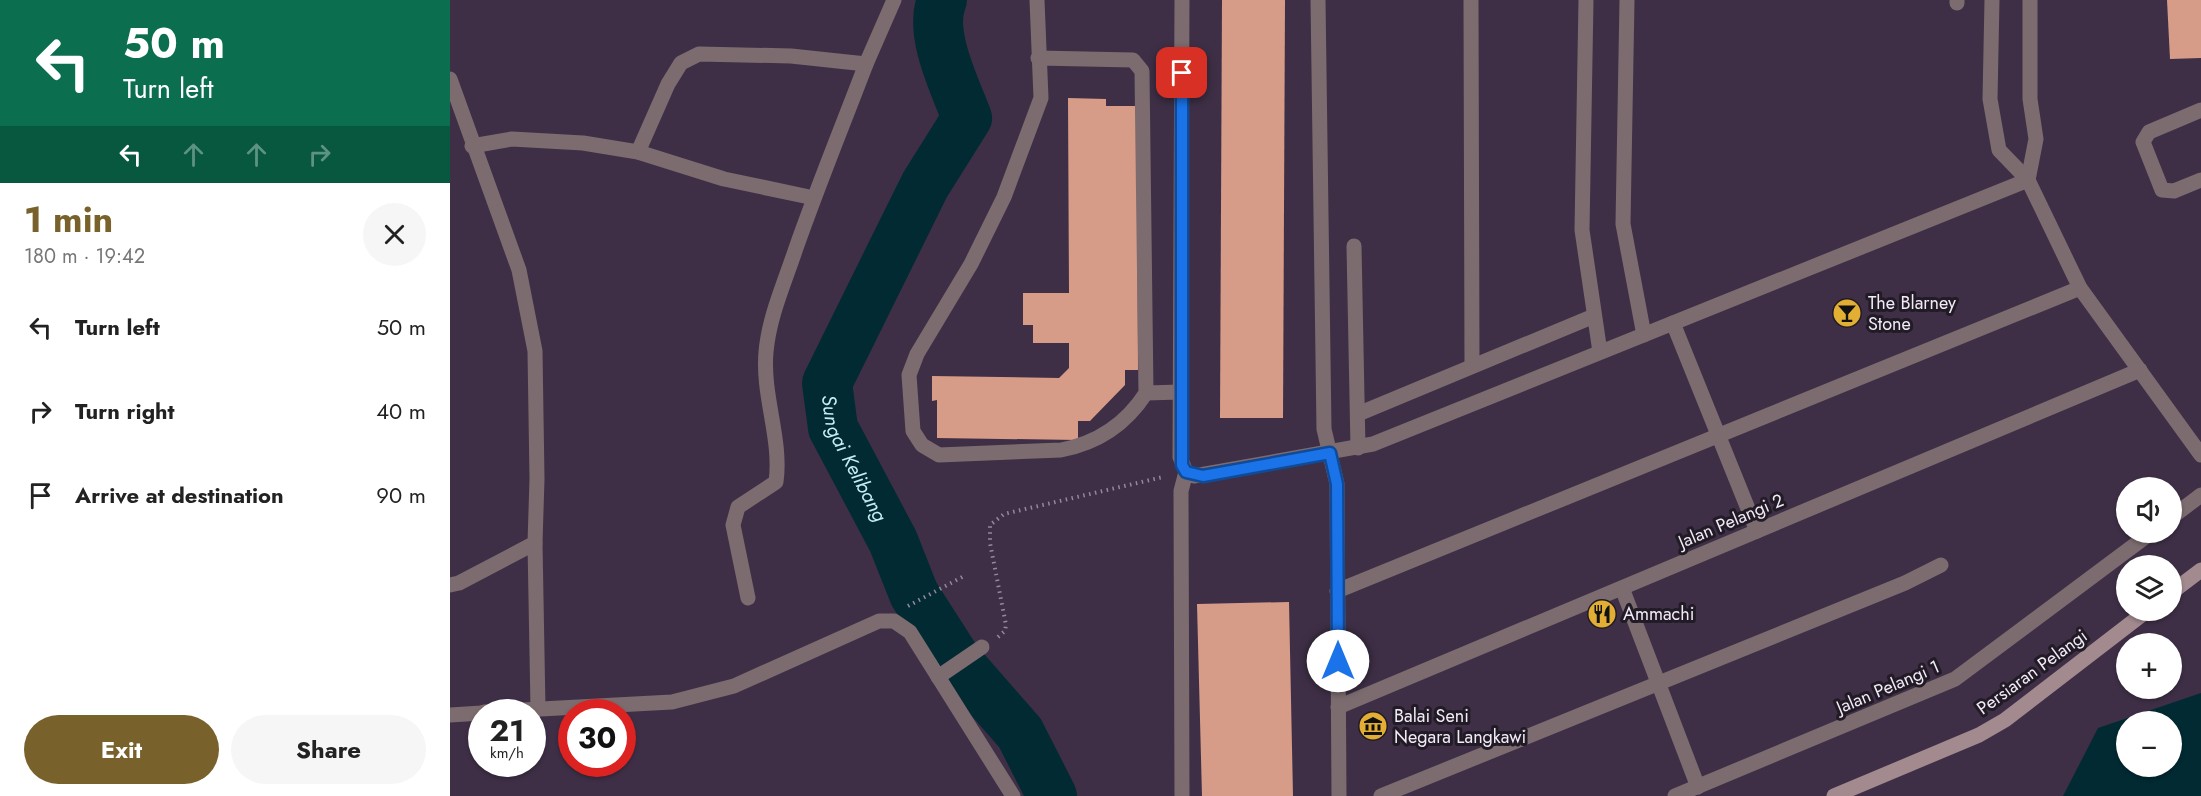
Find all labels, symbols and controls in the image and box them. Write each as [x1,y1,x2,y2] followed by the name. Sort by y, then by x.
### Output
[123,13,225,74] text: 50 m
[24,24,102,102] icon: left
[1156,47,1207,98] pin
[1165,56,1198,89] icon: arrive
[123,69,213,108] text: Turn left
[114,138,147,171] icon: left
[177,138,210,171] icon: ahead
[240,138,273,171] icon: ahead
[303,138,336,171] icon: right
[24,193,113,245] text: 1 min
[363,203,426,266] button: close
[24,242,145,271] text: 180 m · 19:42
[1868,290,1956,337] place label: The Blarney Stone
[1831,297,1863,329] bar icon: The Blarney Stone
[24,311,57,344] icon: left
[75,311,160,343] text: Turn left
[377,311,426,343] text: 50 m
[814,393,894,527] water label: Sungai Kelibang
[24,395,57,428] icon: right
[75,395,175,427] text: Turn right
[376,395,426,427] text: 40 m
[2116,477,2182,777] map controls
[2116,477,2182,543] button: sound
[24,479,57,512] icon: arrive
[75,479,284,511] text: Arrive at destination
[376,479,426,511] text: 90 m
[1673,487,1788,556] street label: Jalan Pelangi 2
[2116,555,2182,621] button: layers
[1586,598,1618,630] restaurant icon: Ammachi
[1623,601,1694,627] place label: Ammachi
[1971,623,2093,721] street label: Persiaran Pelangi
[1306,629,1370,693] position arrow
[2116,633,2182,699] button: +
[1830,654,1944,721] street label: Jalan Pelangi 1
[558,699,636,777] speed limit sign: 30
[1394,703,1526,750] place label: Balai Seni Negara Langkawi
[490,709,524,752] text: 21
[1357,710,1389,742] museum icon: Balai Seni Negara Langkawi
[2116,711,2182,777] button: −
[24,715,219,784] button: Exit
[231,715,426,784] button: Share
[490,742,524,764] text: km/h

